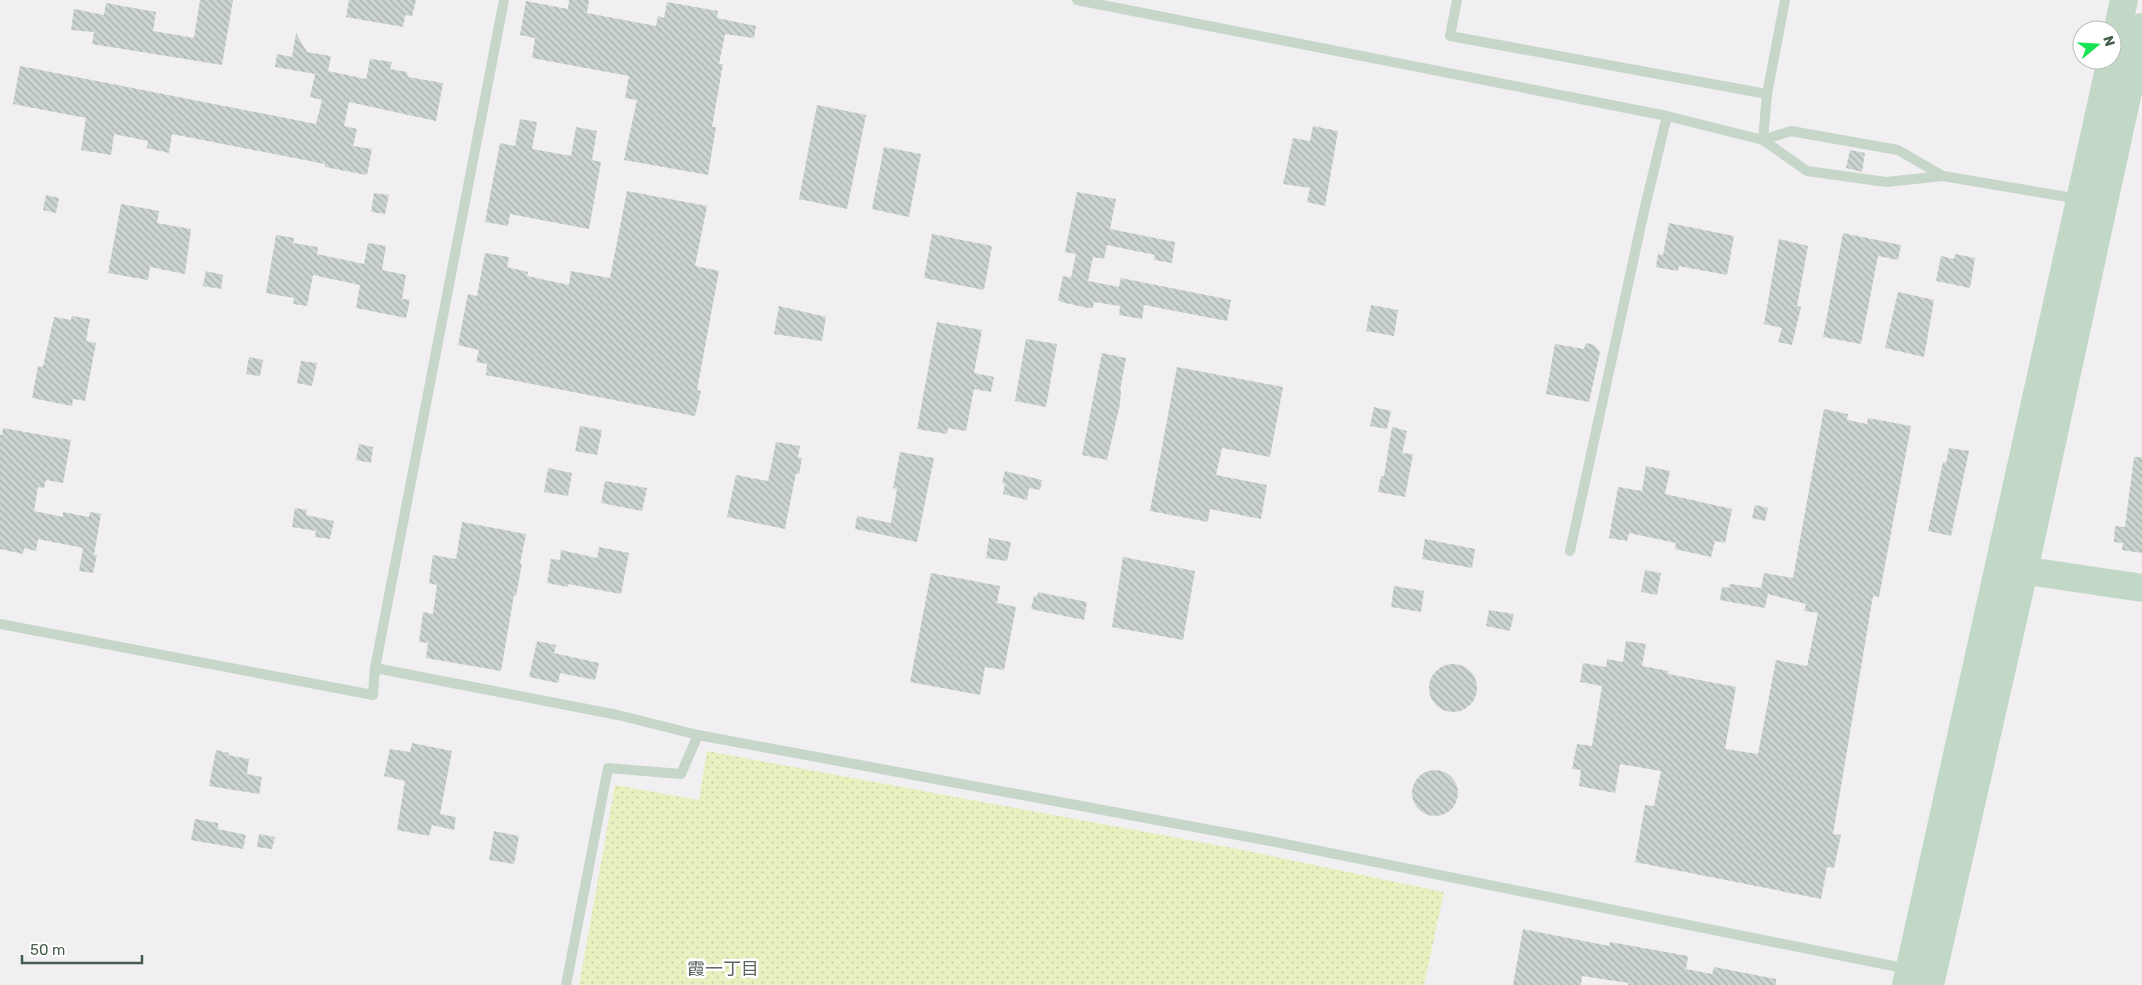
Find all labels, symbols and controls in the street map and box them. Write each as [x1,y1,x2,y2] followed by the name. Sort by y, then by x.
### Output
[2072,20,2122,70] north arrow
[2099,34,2119,49] text: N
[22,932,142,964] scale bar
[30,941,65,959] text: 50 m
[687,958,759,980] district label: 霞一丁目

